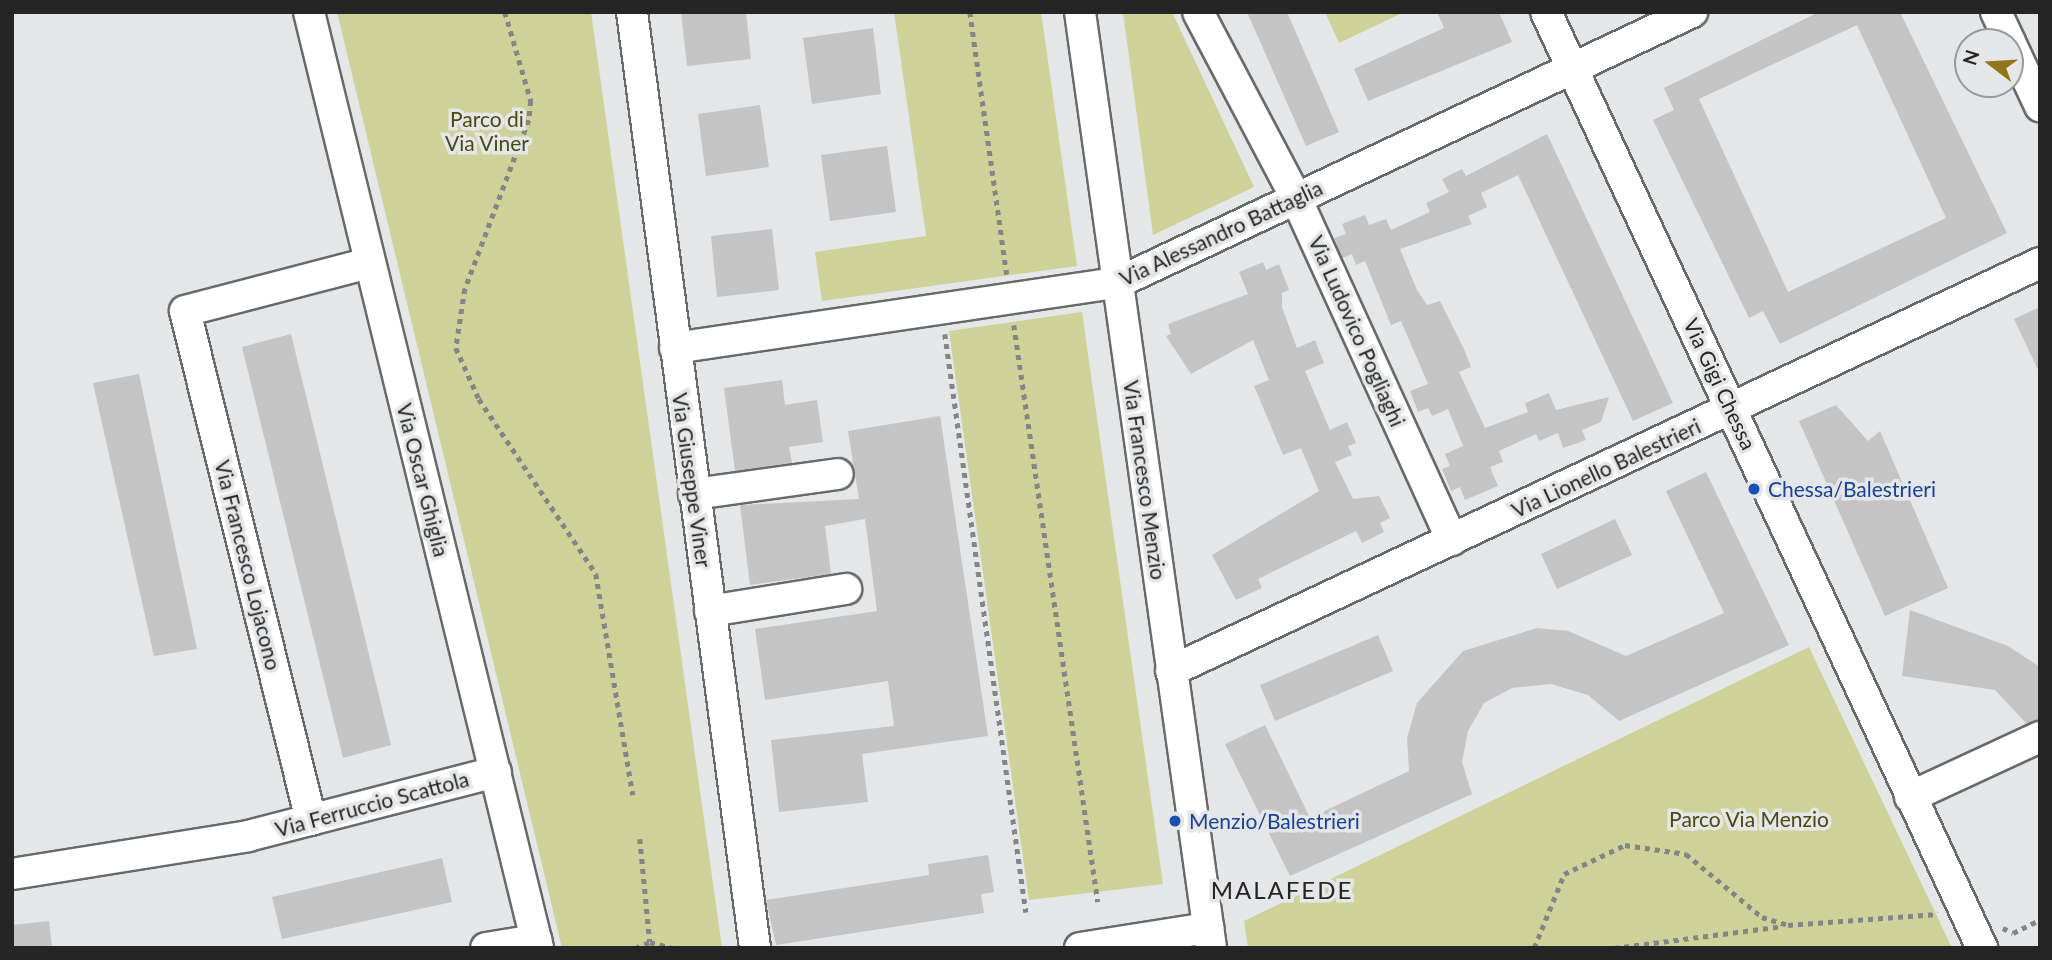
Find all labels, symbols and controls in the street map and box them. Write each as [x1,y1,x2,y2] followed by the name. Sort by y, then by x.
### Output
[1954,28,2024,98] north arrow
[1957,47,1983,68] text: N
[445,106,529,156] park label: Parco di Via Viner
[1115,175,1327,291] street label: Via Alessandro Battaglia
[1304,232,1410,430] street label: Via Ludovico Pogliaghi
[1679,314,1761,454] street label: Via Gigi Chessa
[1119,379,1171,581] street label: Via Francesco Menzio
[667,391,717,569] street label: Via Giuseppe Viner
[392,400,454,560] street label: Via Oscar Ghiglia
[1507,413,1705,523] street label: Via Lionello Balestrieri
[210,457,286,673] street label: Via Francesco Lojacono
[1768,476,1936,502] place label: Chessa/Balestrieri
[1746,481,1762,497] marker: Chessa/Balestrieri
[272,766,472,842] street label: Via Ferruccio Scattola
[1669,806,1829,832] park label: Parco Via Menzio
[1189,808,1360,834] place label: Menzio/Balestrieri
[1167,813,1183,829] marker: Menzio/Balestrieri
[1212,876,1352,904] district label: MALAFEDE

